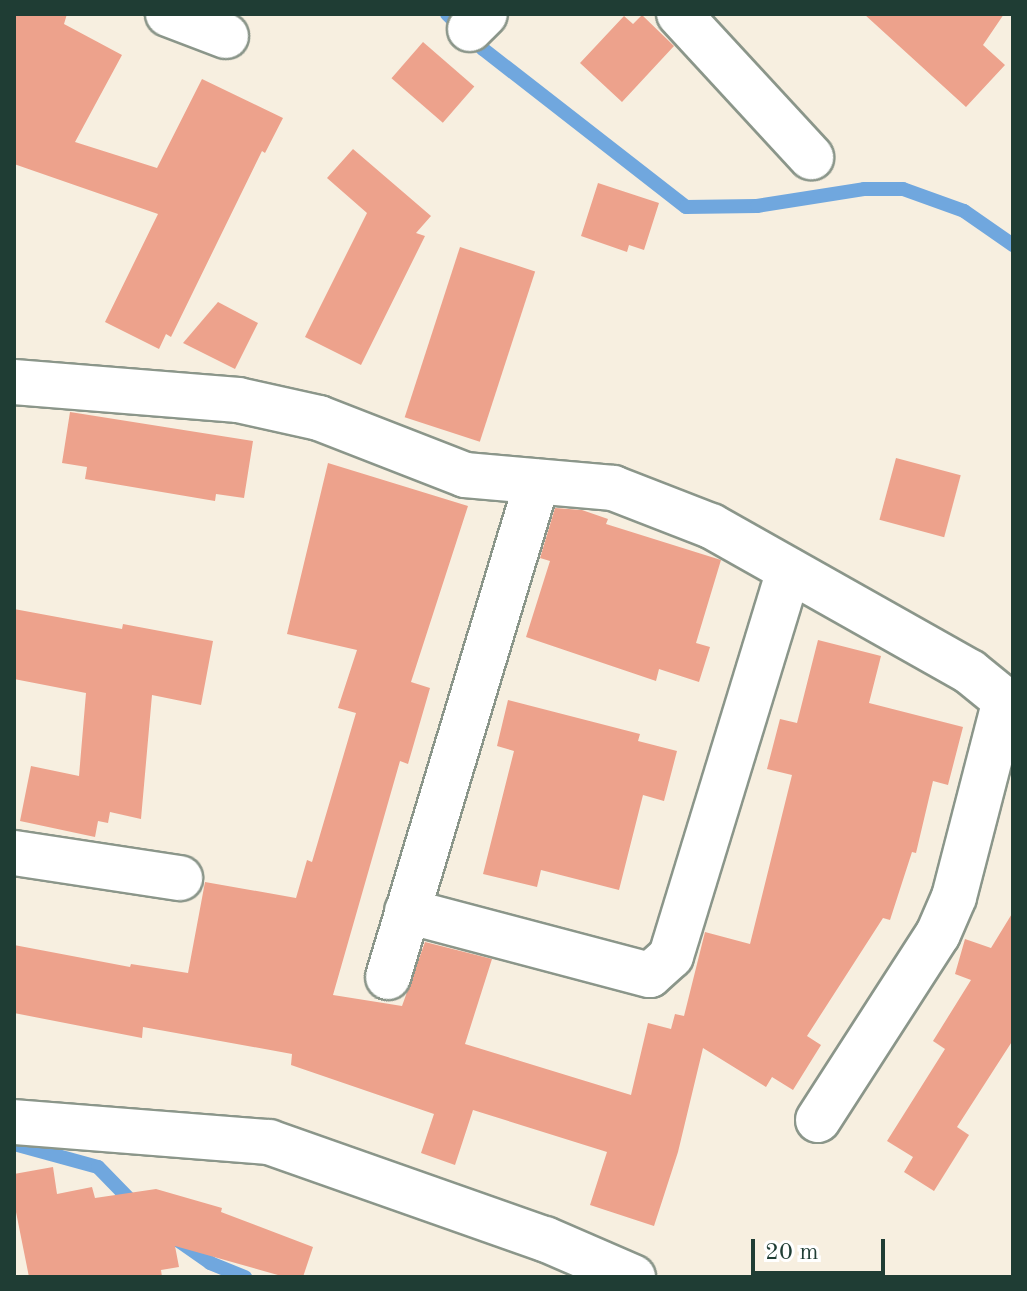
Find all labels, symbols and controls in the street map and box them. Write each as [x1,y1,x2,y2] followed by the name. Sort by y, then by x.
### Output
[755,1223,889,1273] scale bar
[765,1241,819,1265] text: 20 m

